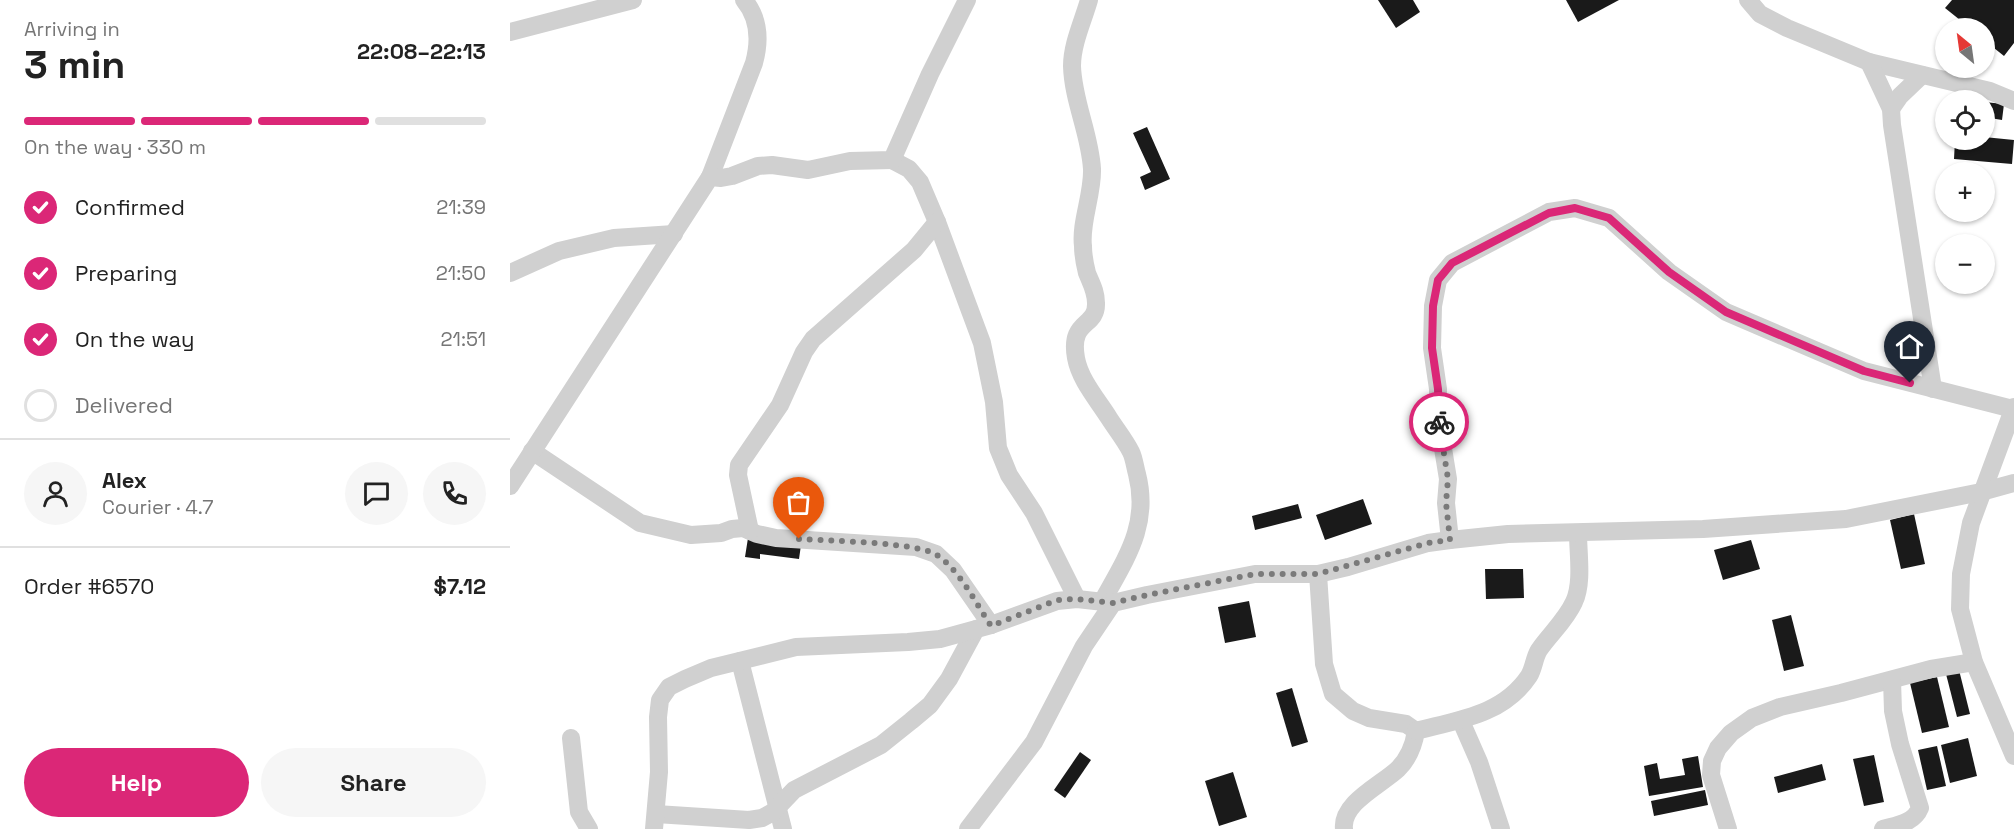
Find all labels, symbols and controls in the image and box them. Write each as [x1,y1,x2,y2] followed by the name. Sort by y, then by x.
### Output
[24,16,120,42] text: Arriving in
[1935,18,1995,78] north arrow
[1935,18,1995,294] map controls
[357,37,486,65] text: 22:08–22:13
[24,40,125,89] text: 3 min
[1935,90,1995,150] button: locate
[24,134,206,160] text: On the way · 330 m
[1935,162,1995,222] button: +
[24,191,57,224] icon: check
[75,193,185,221] text: Confirmed
[436,194,486,220] text: 21:39
[1935,234,1995,294] button: −
[24,257,57,290] icon: check
[75,259,177,287] text: Preparing
[436,260,486,286] text: 21:50
[1884,321,1935,383] pin
[24,323,57,356] icon: check
[75,325,194,353] text: On the way
[440,326,486,352] text: 21:51
[1893,330,1926,363] icon: home
[75,391,173,419] text: Delivered
[1409,392,1469,452] courier
[1423,406,1456,439] icon: bike
[24,462,87,525] button: person
[345,462,408,525] button: chat
[423,462,486,525] button: phone
[102,466,147,494] text: Alex
[773,477,824,539] pin
[782,486,815,519] icon: bag
[102,494,213,520] text: Courier · 4.7
[24,572,154,600] text: Order #6570
[434,572,486,600] text: $7.12
[24,748,249,817] button: Help
[261,748,486,817] button: Share

